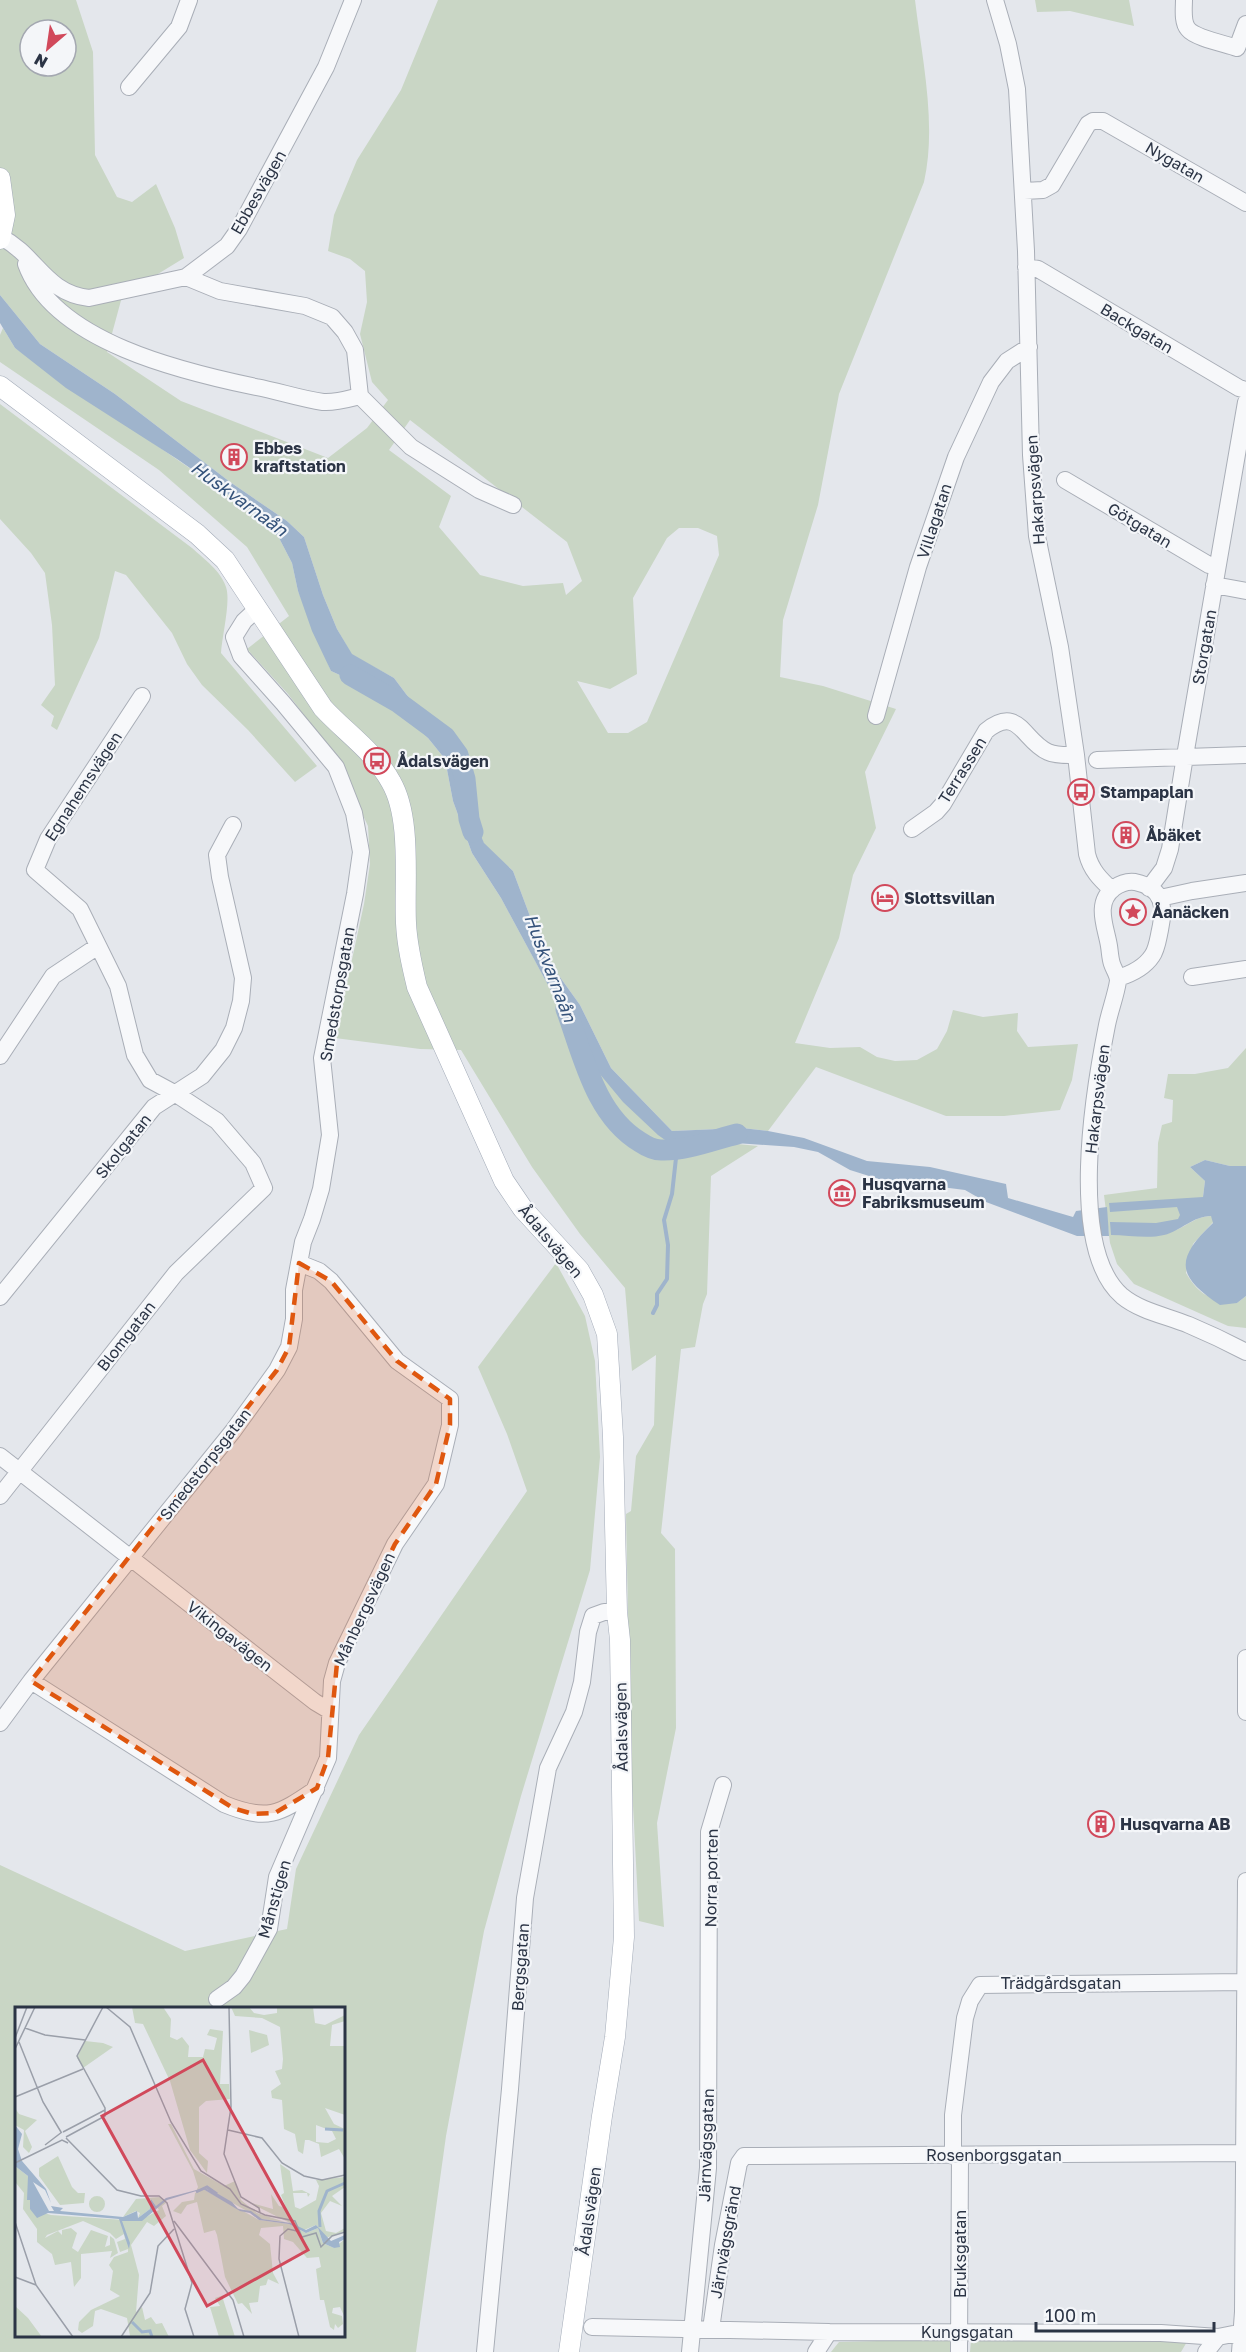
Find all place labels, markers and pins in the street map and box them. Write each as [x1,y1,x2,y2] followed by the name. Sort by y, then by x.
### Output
[254,438,346,476] place label: Ebbes kraftstation
[219,442,249,472] building icon: Ebbes kraftstation
[362,746,392,776] bus stop icon: Ådalsvägen
[397,750,489,771] place label: Ådalsvägen
[1066,777,1096,807] bus stop icon: Stampaplan
[1100,782,1194,802] place label: Stampaplan
[1111,820,1141,850] building icon: Åbäket
[1146,824,1201,845] place label: Åbäket
[870,883,900,913] hotel icon: Slottsvillan
[904,888,995,908] place label: Slottsvillan
[1118,897,1148,927] place icon: Åanäcken
[1152,901,1229,922] place label: Åanäcken
[862,1174,985,1212] place label: Husqvarna Fabriksmuseum
[827,1178,857,1208] museum icon: Husqvarna Fabriksmuseum
[1086,1809,1116,1839] building icon: Husqvarna AB
[1120,1814,1231,1834] place label: Husqvarna AB

